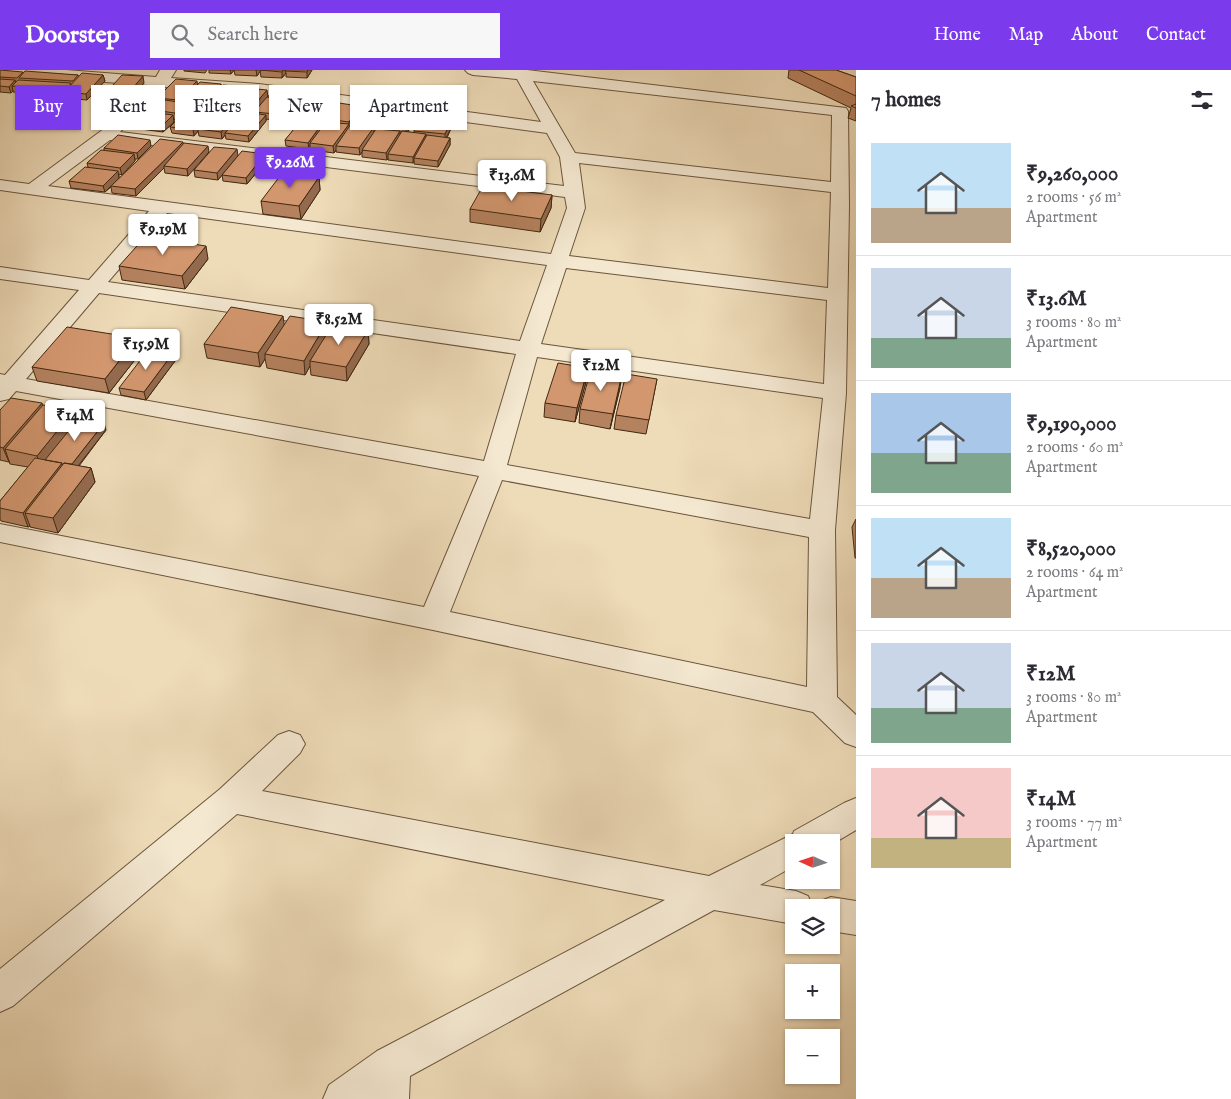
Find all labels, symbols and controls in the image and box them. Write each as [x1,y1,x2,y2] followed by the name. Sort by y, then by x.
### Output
[150,13,500,58] search box
[25,20,120,51] text: Doorstep
[168,21,196,49] icon: search
[208,23,298,47] text: Search here
[934,24,981,47] text: Home
[1009,24,1043,47] text: Map
[1071,24,1118,47] text: About
[1146,24,1206,47] text: Contact
[15,85,81,130] chip: Buy
[91,85,165,130] chip: Rent
[175,85,259,130] chip: Filters
[269,85,340,130] chip: New
[350,85,467,130] chip: Apartment
[1188,86,1216,114] icon: filters
[871,87,941,114] text: 7 homes
[249,146,331,189] pin: ₹9.26M
[266,153,314,173] text: ₹9.26M
[471,160,553,202] pin: ₹13.6M
[1026,161,1118,188] text: ₹9,260,000
[911,163,971,223] icon: home
[489,166,535,186] text: ₹13.6M
[1026,188,1121,208] text: 2 rooms · 56 m²
[1026,208,1097,228] text: Apartment
[122,214,204,256] pin: ₹9.19M
[139,220,187,240] text: ₹9.19M
[1026,286,1087,313] text: ₹13.6M
[911,288,971,348] icon: home
[298,304,380,346] pin: ₹8.52M
[315,310,363,330] text: ₹8.52M
[1026,313,1122,333] text: 3 rooms · 80 m²
[105,328,187,371] pin: ₹15.9M
[1026,333,1097,353] text: Apartment
[123,335,169,355] text: ₹15.9M
[571,350,631,392] pin: ₹12M
[582,356,620,376] text: ₹12M
[45,400,105,442] pin: ₹14M
[56,406,94,426] text: ₹14M
[1026,411,1117,438] text: ₹9,190,000
[911,413,971,473] icon: home
[1026,438,1124,458] text: 2 rooms · 60 m²
[1026,458,1097,478] text: Apartment
[1026,536,1116,563] text: ₹8,520,000
[911,538,971,598] icon: home
[1026,563,1124,583] text: 2 rooms · 64 m²
[1026,583,1097,603] text: Apartment
[1026,661,1075,688] text: ₹12M
[911,663,971,723] icon: home
[1026,688,1122,708] text: 3 rooms · 80 m²
[1026,708,1097,728] text: Apartment
[1026,786,1076,813] text: ₹14M
[911,788,971,848] icon: home
[1026,813,1122,833] text: 3 rooms · 77 m²
[1026,833,1097,853] text: Apartment
[785,834,840,889] north arrow
[785,834,840,1084] map controls
[785,899,840,954] button: layers
[785,964,840,1019] button: +
[785,1029,840,1084] button: −

